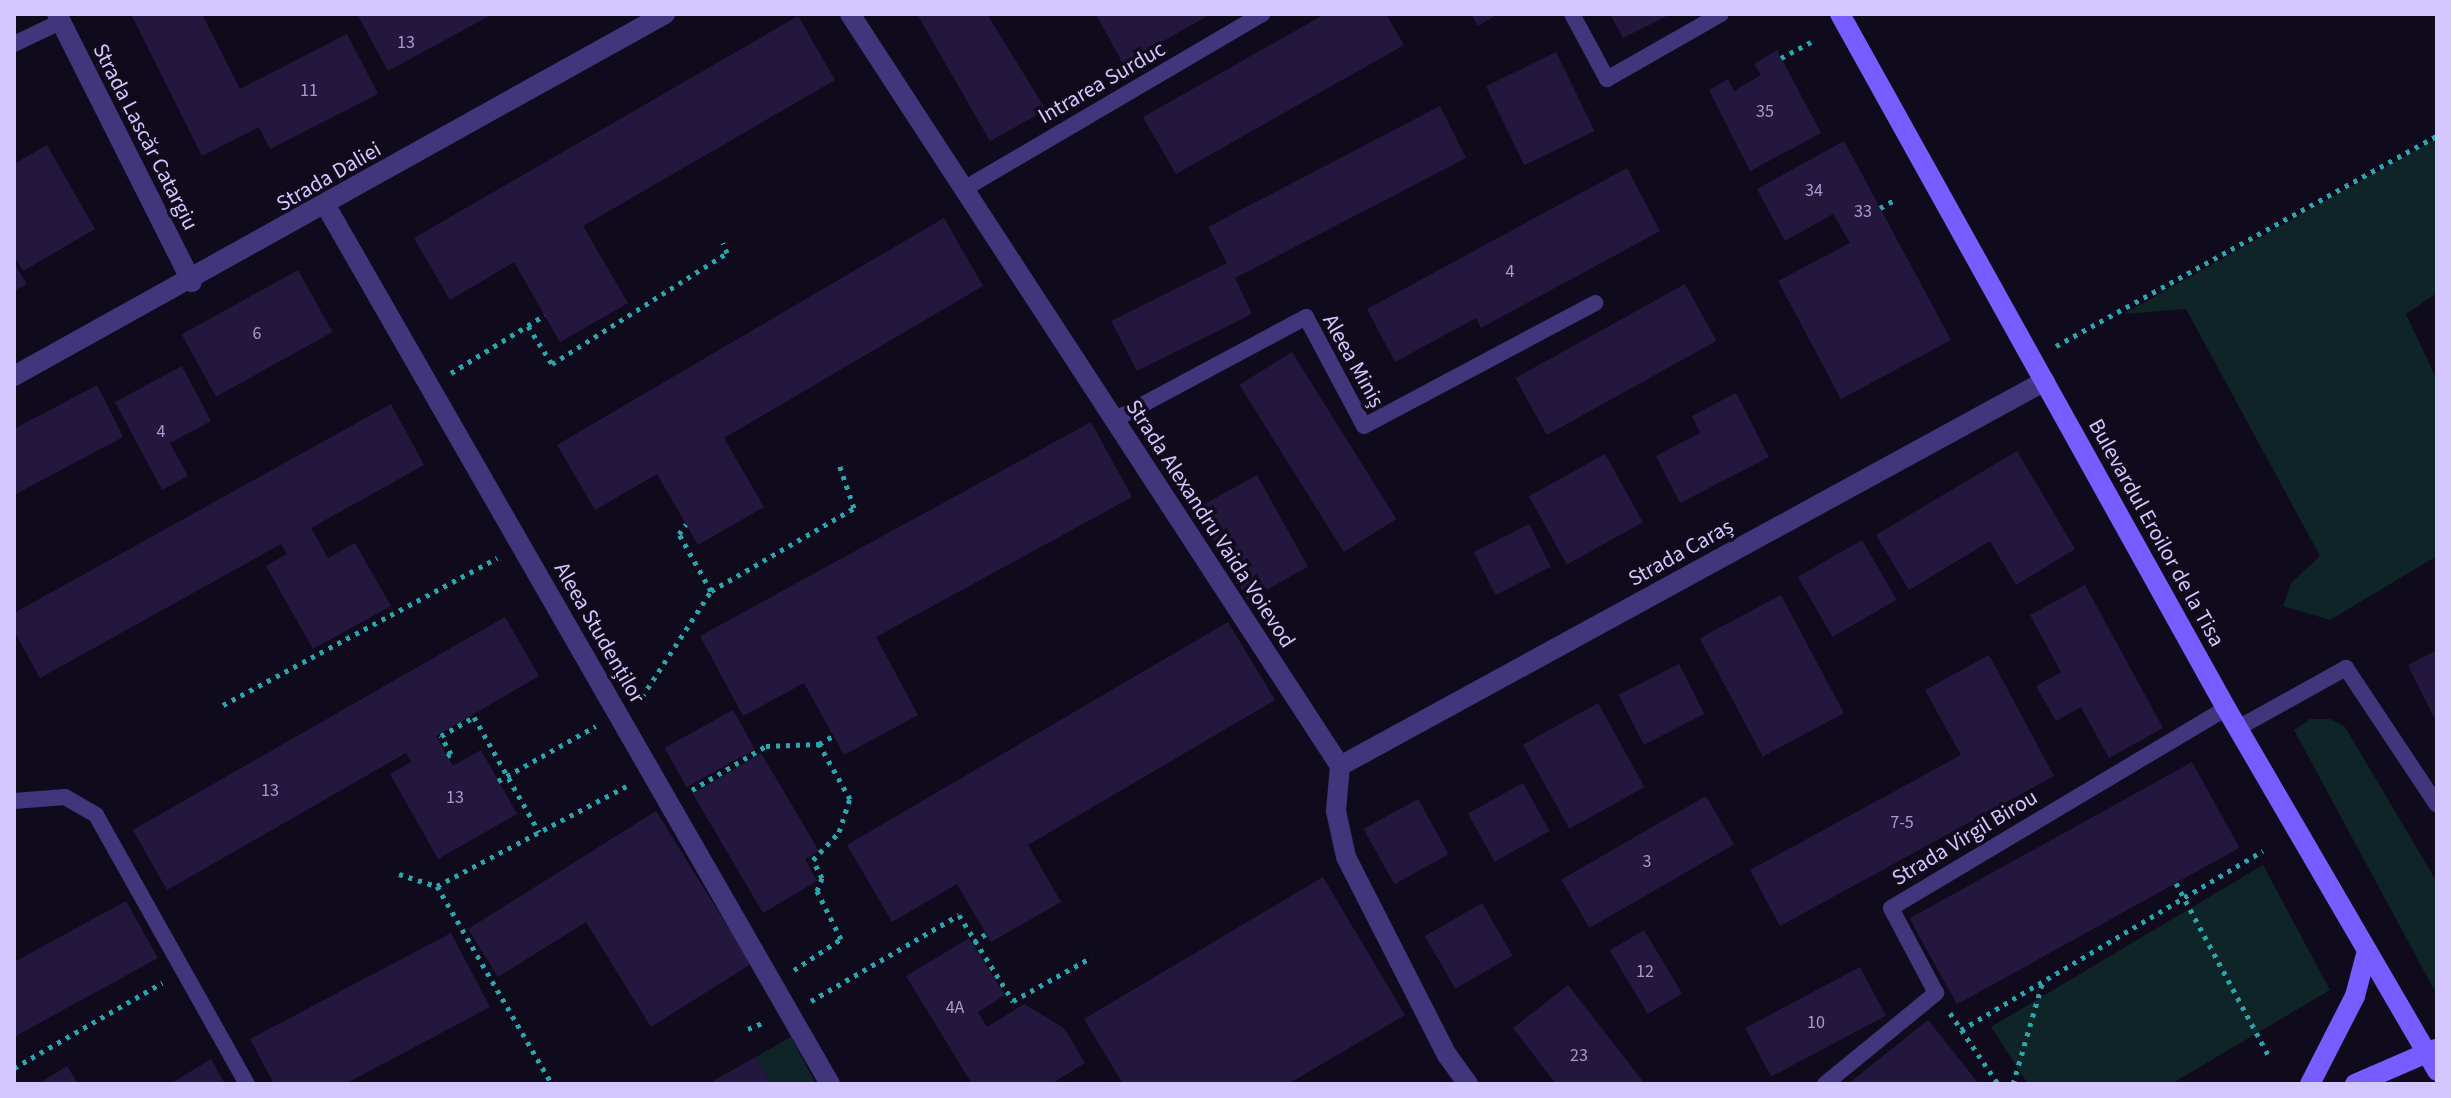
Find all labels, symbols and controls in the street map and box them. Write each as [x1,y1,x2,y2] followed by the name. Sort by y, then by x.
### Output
[397,32,415,54] house number: 13
[1034,36,1170,130] street label: Intrarea Surduc
[87,39,203,235] street label: Strada Lascăr Catargiu
[300,80,318,102] house number: 11
[1756,101,1774,123] house number: 35
[272,136,386,218] street label: Strada Daliei
[1805,180,1823,202] house number: 34
[1854,201,1872,223] house number: 33
[1506,261,1514,283] house number: 4
[1317,310,1389,412] street label: Aleea Miniș
[253,323,261,345] house number: 6
[1120,395,1300,653] street label: Strada Alexandru Vaida Voievod
[2082,415,2230,651] street label: Bulevardul Eroilor de la Tisa
[157,421,165,443] house number: 4
[1624,513,1738,593] street label: Strada Caraș
[548,558,650,708] street label: Aleea Studenților
[261,780,279,802] house number: 13
[1888,784,2042,892] street label: Strada Virgil Birou
[446,787,464,809] house number: 13
[1890,812,1914,834] house number: 7-5
[1643,851,1651,873] house number: 3
[1636,961,1654,983] house number: 12
[946,997,964,1019] house number: 4A
[1807,1012,1825,1034] house number: 10
[1570,1045,1588,1067] house number: 23

